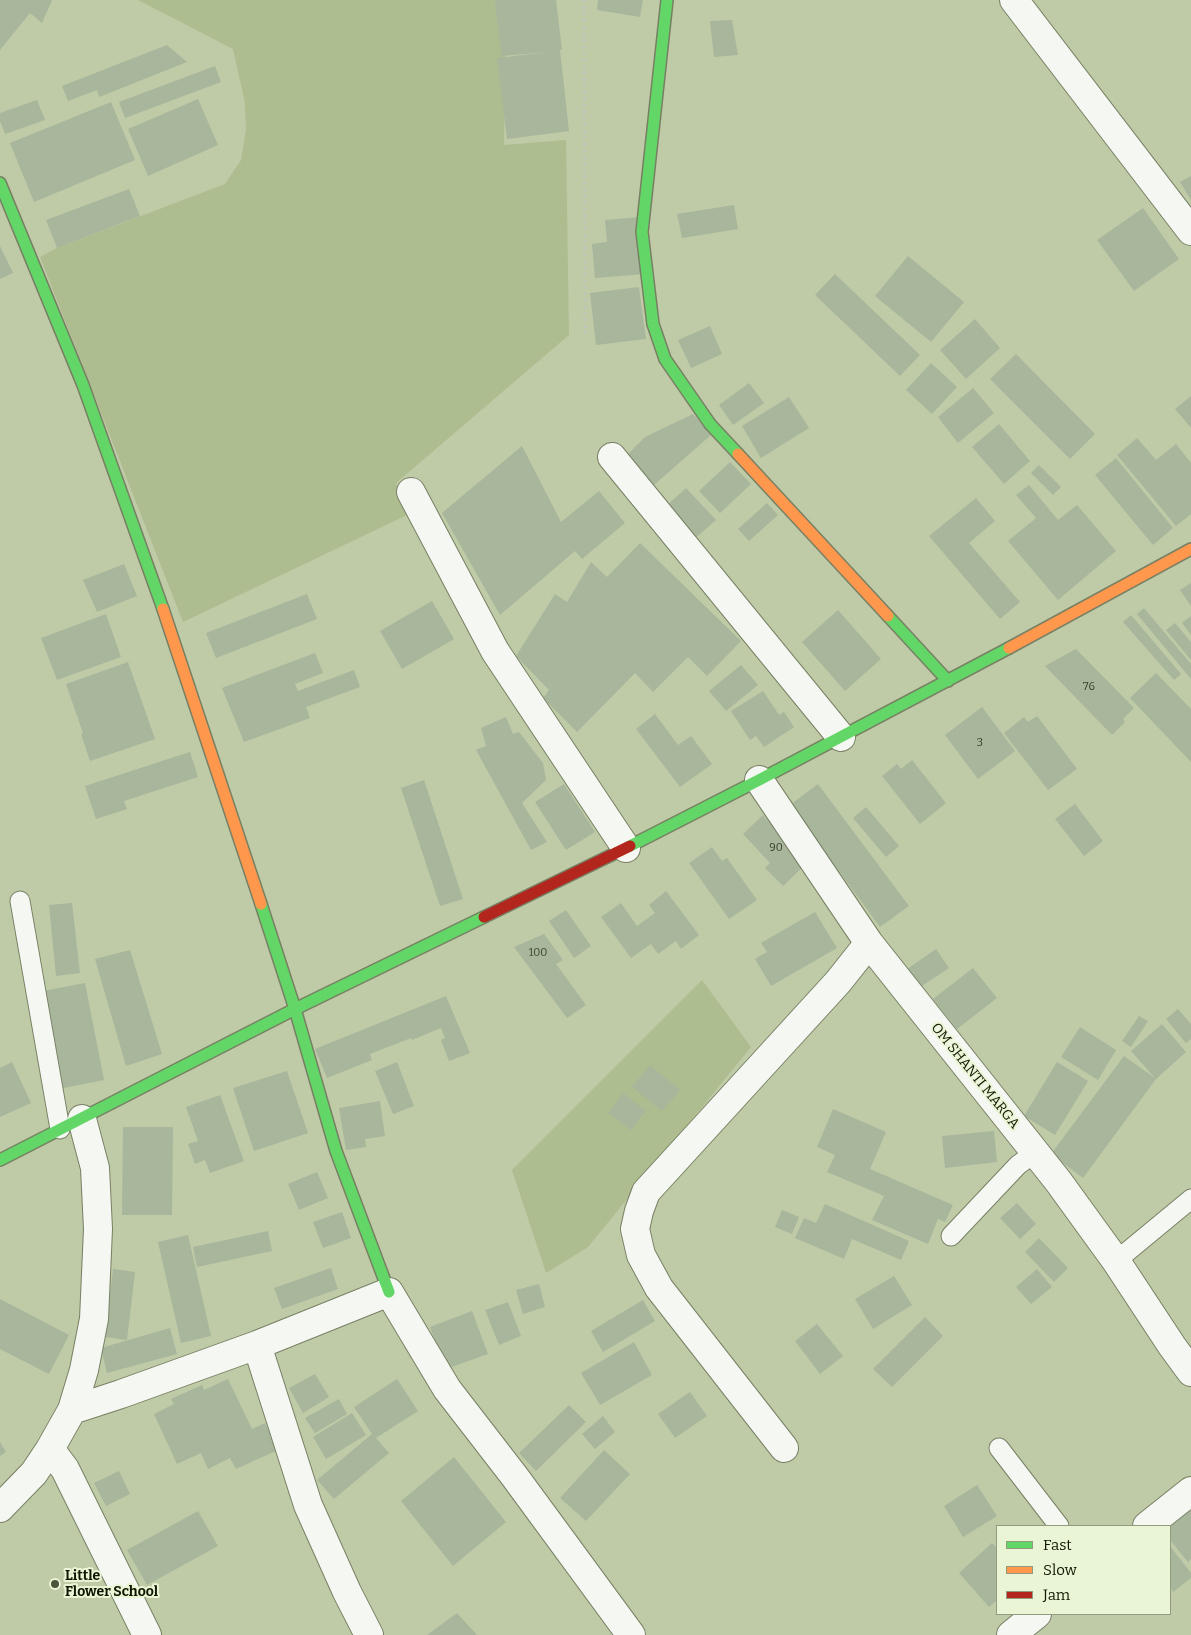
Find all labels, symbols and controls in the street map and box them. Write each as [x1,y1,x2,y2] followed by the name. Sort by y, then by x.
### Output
[1083,680,1095,694] house number: 76
[977,736,983,750] house number: 3
[769,841,783,855] house number: 90
[529,946,547,960] house number: 100
[927,1020,1023,1132] street label: OM SHANTI MARGA
[996,1525,1171,1615] legend
[1043,1536,1072,1554] text: Fast
[1043,1561,1077,1579] text: Slow
[65,1568,158,1600] place label: Little Flower School
[49,1578,61,1590] marker: Little Flower School
[1043,1586,1070,1604] text: Jam

